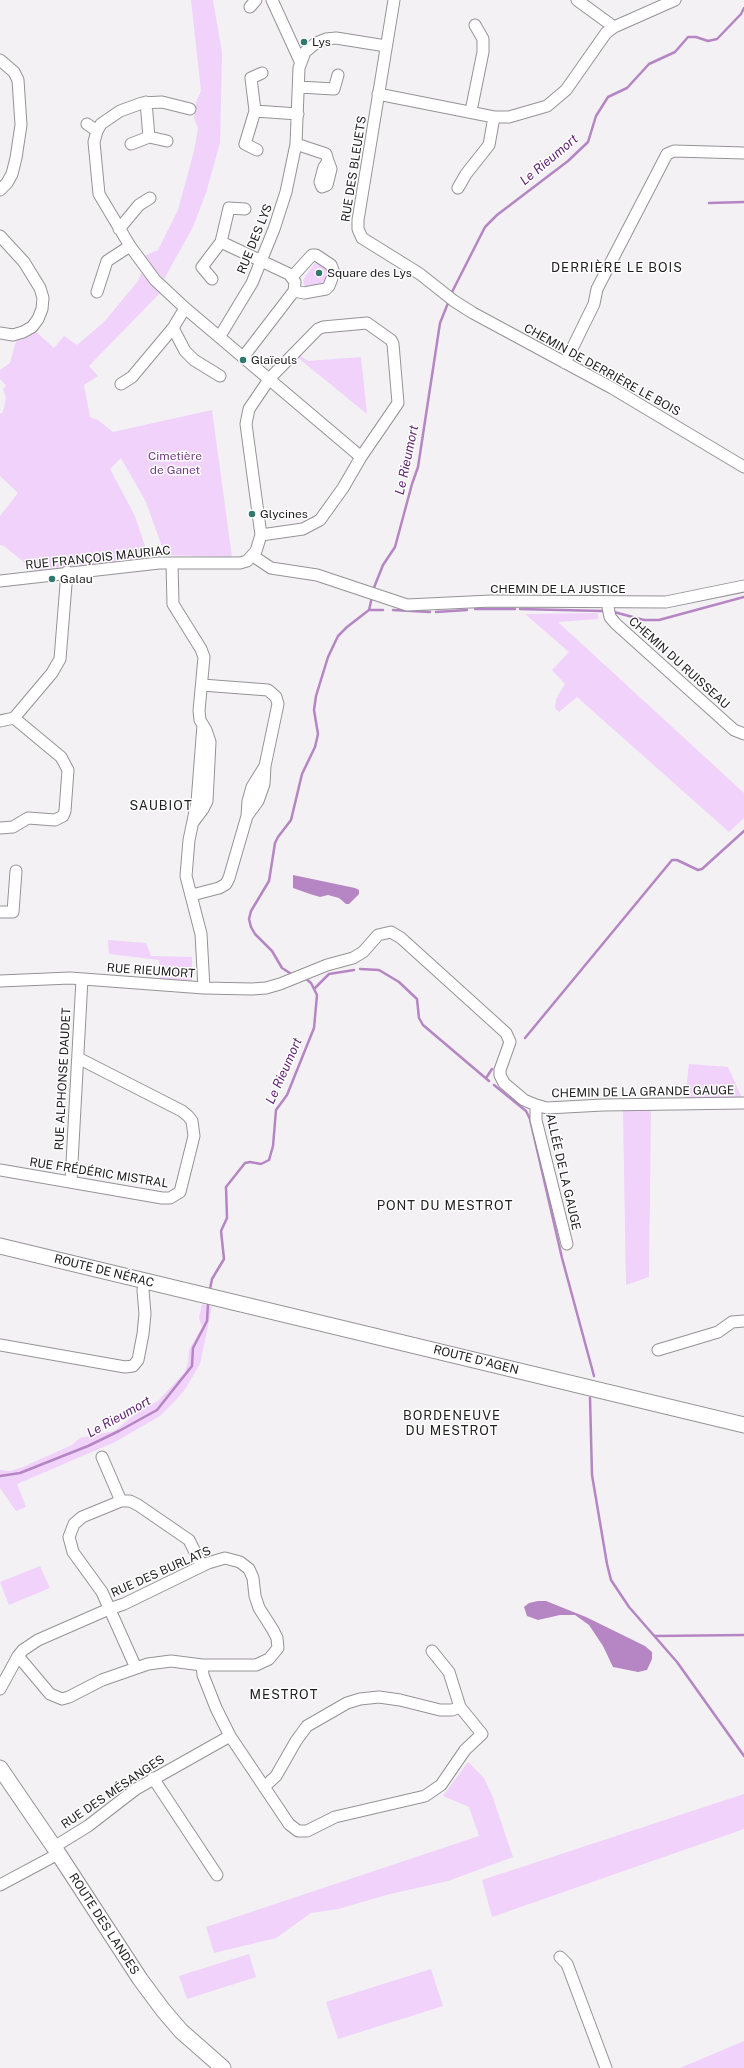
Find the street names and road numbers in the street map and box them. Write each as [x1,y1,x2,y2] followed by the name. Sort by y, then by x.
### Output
[339,115,369,223] street label: RUE DES BLEUETS
[234,202,276,276] street label: RUE DES LYS
[521,321,683,419] street label: CHEMIN DE DERRIÈRE LE BOIS
[25,543,171,573] street label: RUE FRANÇOIS MAURIAC
[490,582,626,596] street label: CHEMIN DE LA JUSTICE
[626,614,732,712] street label: CHEMIN DU RUISSEAU
[106,961,196,981] street label: RUE RIEUMORT
[52,1007,74,1151] street label: RUE ALPHONSE DAUDET
[551,1083,735,1101] street label: CHEMIN DE LA GRANDE GAUGE
[543,1112,583,1232] street label: ALLÉE DE LA GAUGE
[28,1155,170,1191] street label: RUE FRÉDÉRIC MISTRAL
[53,1252,155,1290] street label: ROUTE DE NÉRAC
[432,1342,520,1378] street label: ROUTE D'AGEN
[109,1544,213,1600] street label: RUE DES BURLATS
[59,1752,167,1832] street label: RUE DES MÉSANGES
[66,1871,142,1977] street label: ROUTE DES LANDES

